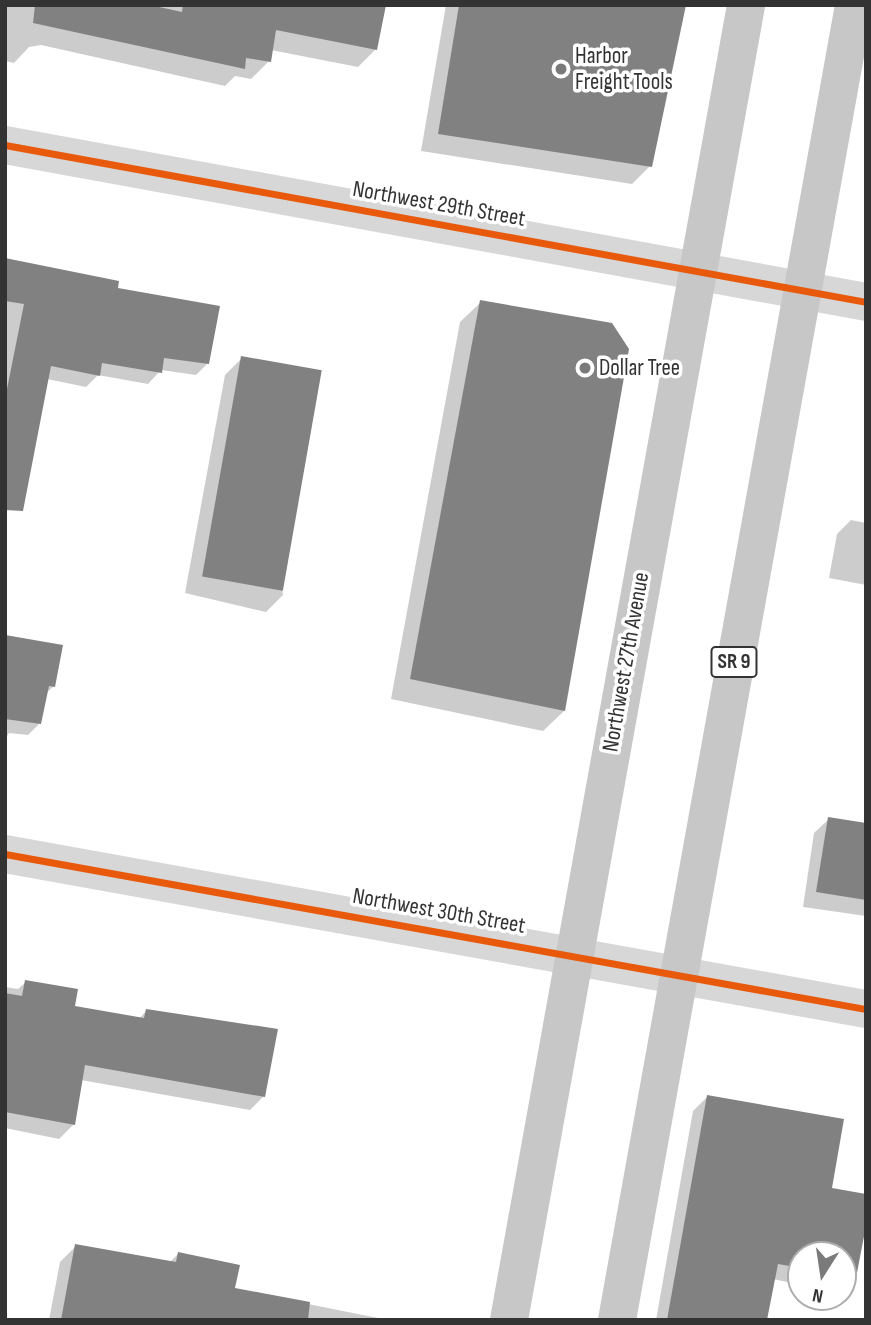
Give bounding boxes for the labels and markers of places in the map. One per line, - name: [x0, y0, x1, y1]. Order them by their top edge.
- place label: Harbor Freight Tools: [575, 42, 673, 96]
- marker: Harbor Freight Tools: [553, 61, 569, 77]
- place label: Dollar Tree: [599, 354, 680, 382]
- marker: Dollar Tree: [577, 360, 593, 376]

